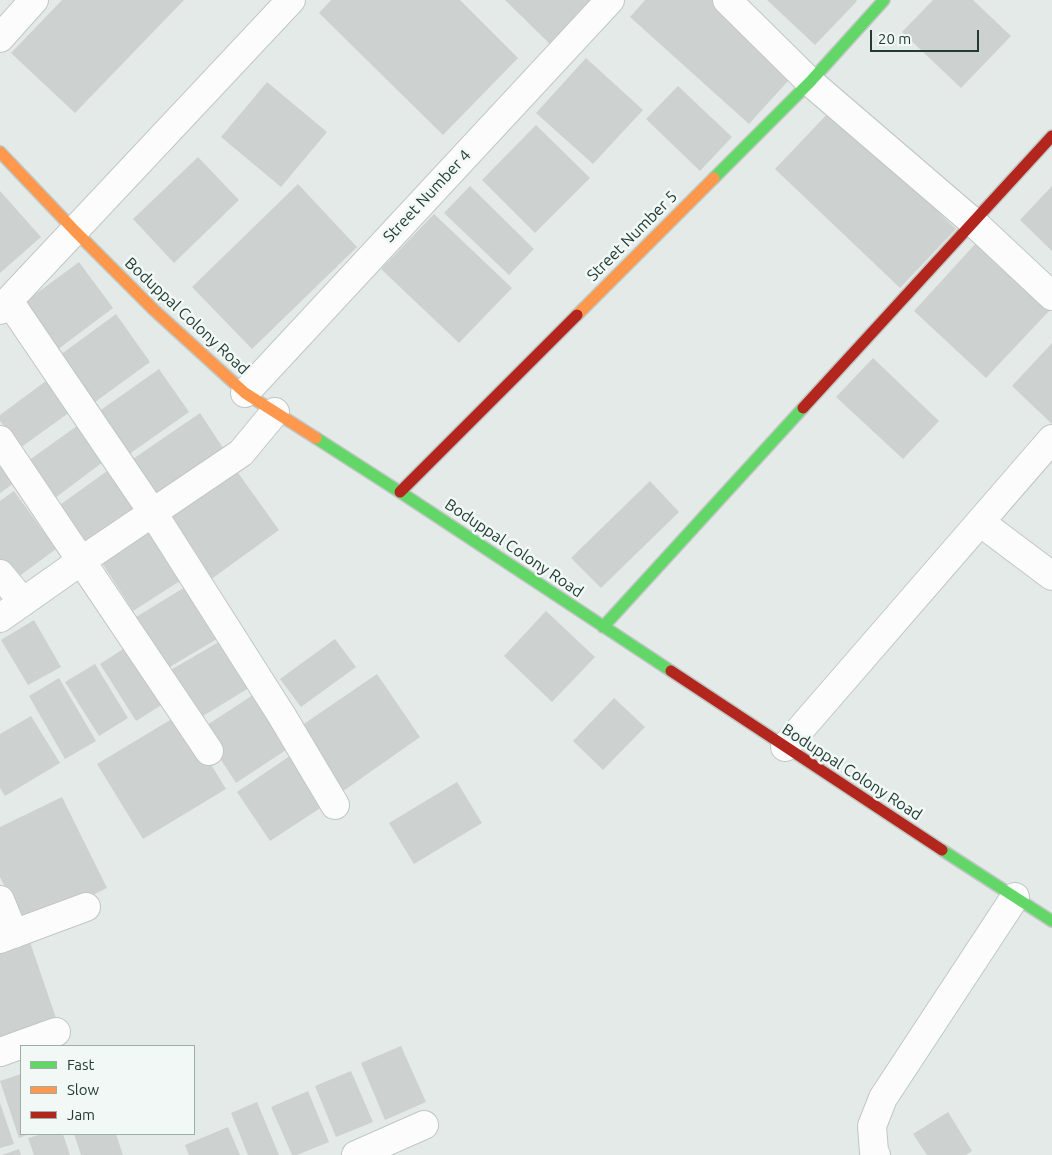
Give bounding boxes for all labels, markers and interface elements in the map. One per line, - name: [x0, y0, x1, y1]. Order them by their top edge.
- scale bar: [872, 20, 981, 52]
- text: 20 m: [878, 30, 911, 47]
- street label: Street Number 4: [379, 146, 475, 246]
- street label: Street Number 5: [583, 187, 681, 285]
- street label: Boduppal Colony Road: [121, 253, 253, 379]
- street label: Boduppal Colony Road: [441, 495, 587, 601]
- street label: Boduppal Colony Road: [779, 720, 925, 824]
- legend: [20, 1045, 195, 1135]
- text: Fast: [67, 1056, 94, 1073]
- text: Slow: [67, 1081, 99, 1098]
- text: Jam: [67, 1106, 95, 1123]

